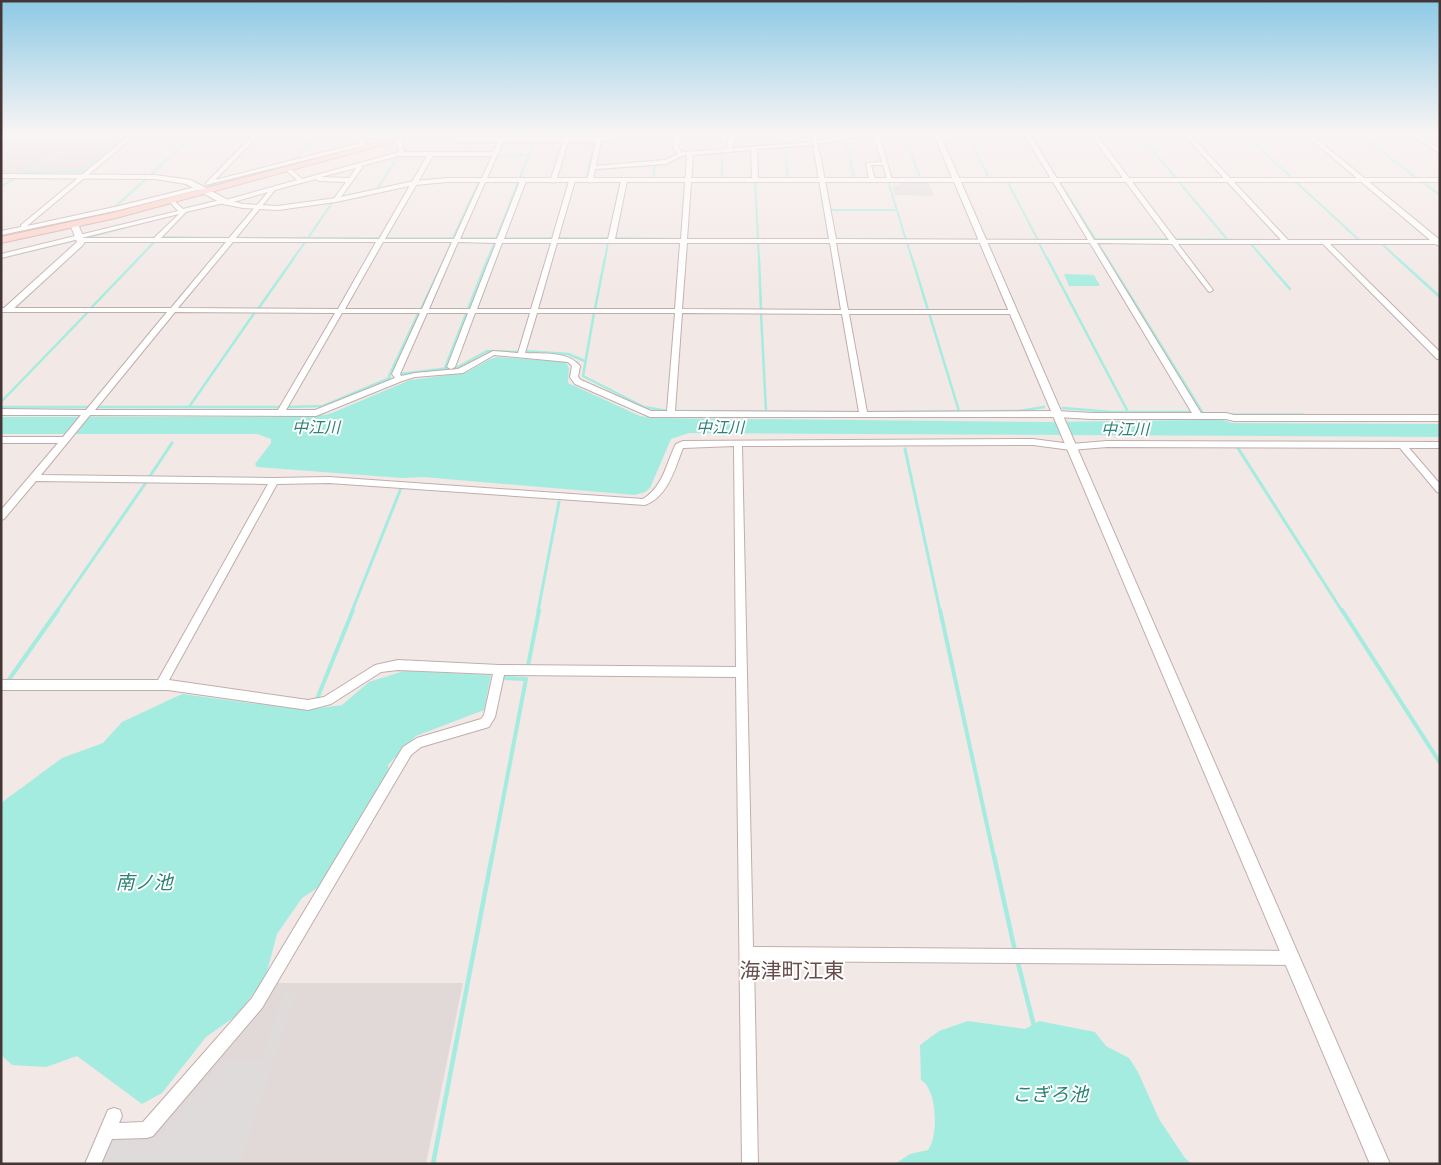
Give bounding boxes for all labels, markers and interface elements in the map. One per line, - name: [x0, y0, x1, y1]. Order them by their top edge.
- water label: 中江川: [292, 417, 342, 438]
- water label: 中江川: [696, 417, 746, 438]
- water label: 中江川: [1101, 419, 1151, 440]
- water label: 南ノ池: [115, 870, 174, 895]
- district label: 海津町江東: [740, 957, 845, 984]
- water label: こぎろ池: [1012, 1082, 1090, 1107]

